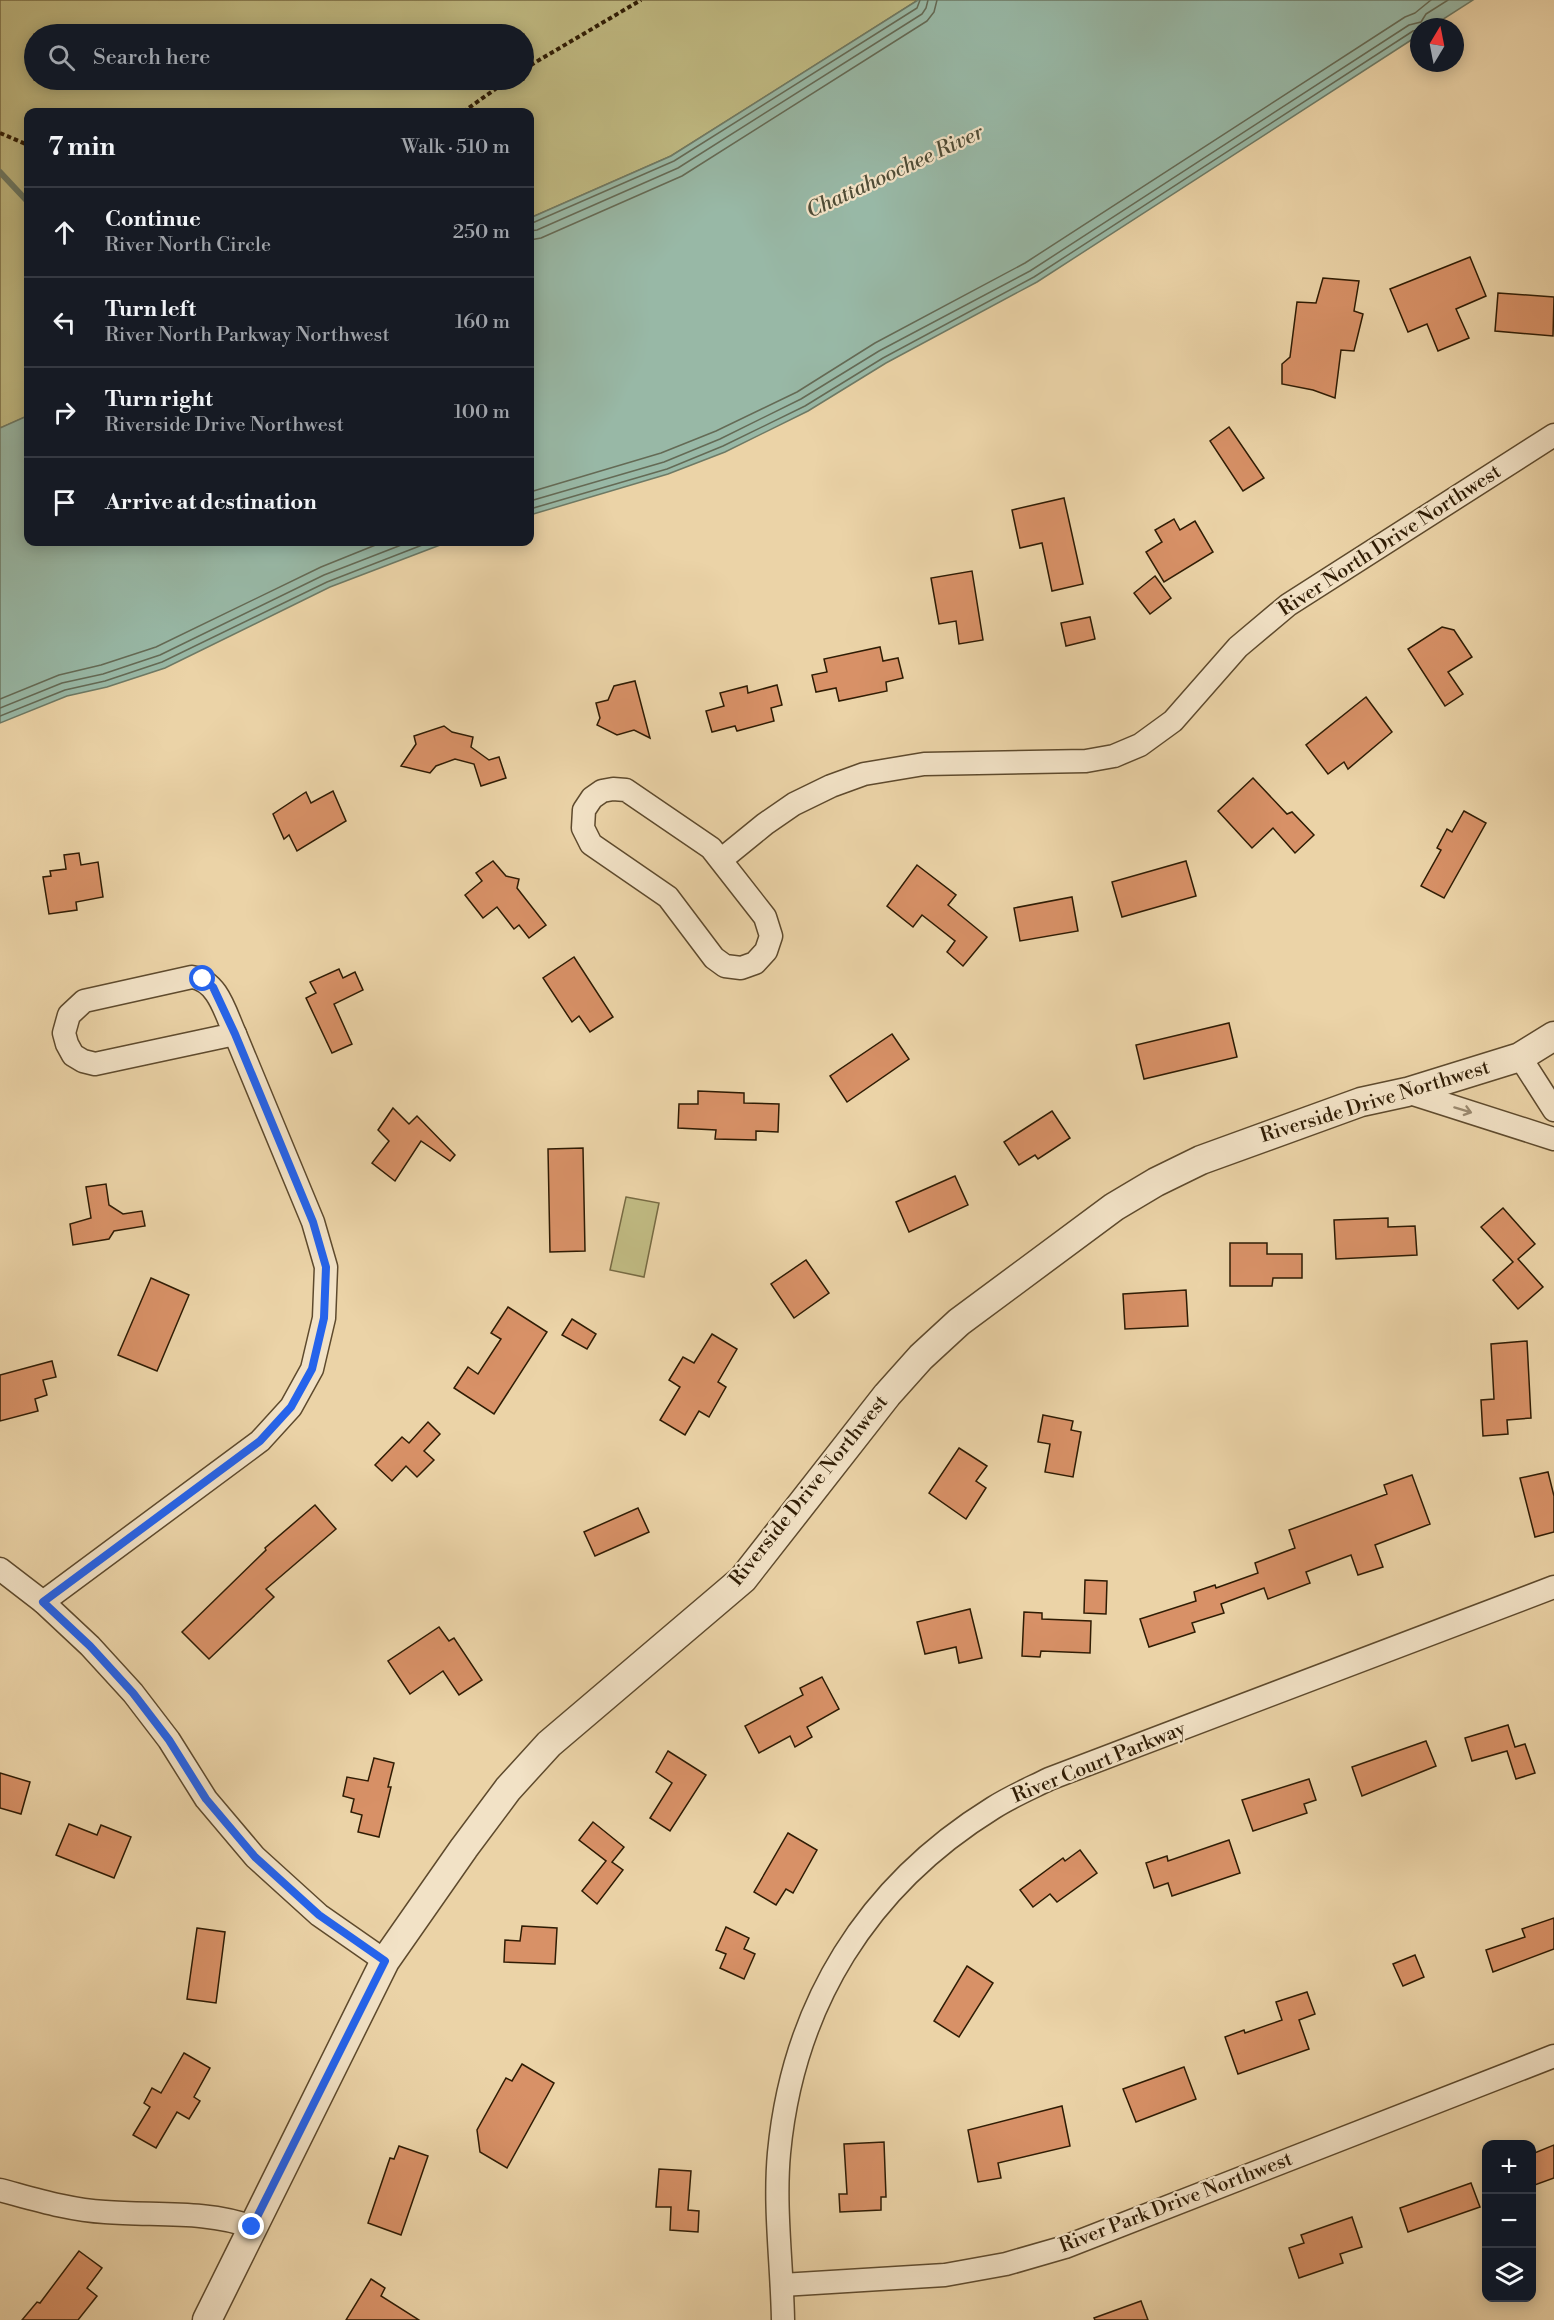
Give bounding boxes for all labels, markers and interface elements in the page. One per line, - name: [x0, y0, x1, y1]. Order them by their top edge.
- north arrow: [1410, 18, 1464, 72]
- search box: [24, 24, 534, 90]
- icon: search: [45, 41, 78, 74]
- text: Search here: [93, 44, 210, 71]
- water label: Chattahoochee River: [802, 119, 989, 224]
- text: 7 min: [48, 131, 115, 163]
- text: Walk · 510 m: [401, 135, 510, 160]
- text: Continue: [105, 206, 201, 233]
- icon: ahead: [48, 216, 81, 249]
- text: 250 m: [453, 220, 510, 245]
- text: River North Circle: [105, 233, 271, 258]
- text: Turn left: [105, 296, 196, 323]
- icon: left: [48, 306, 81, 339]
- text: 160 m: [455, 310, 510, 335]
- text: River North Parkway Northwest: [105, 323, 390, 348]
- text: Turn right: [105, 386, 213, 413]
- icon: right: [48, 396, 81, 429]
- text: 100 m: [454, 400, 510, 425]
- text: Riverside Drive Northwest: [105, 413, 344, 438]
- street label: River North Drive Northwest: [1274, 460, 1506, 622]
- icon: arrive: [48, 486, 81, 519]
- text: Arrive at destination: [105, 489, 317, 516]
- route start: [189, 965, 215, 991]
- street label: Riverside Drive Northwest: [1257, 1055, 1493, 1149]
- one-way arrow: [1453, 1105, 1472, 1116]
- street label: Riverside Drive Northwest: [724, 1390, 894, 1592]
- street label: River Court Parkway: [1009, 1717, 1190, 1809]
- map controls: [1482, 2140, 1536, 2302]
- button: +: [1482, 2140, 1536, 2194]
- street label: River Park Drive Northwest: [1056, 2147, 1296, 2259]
- button: −: [1482, 2194, 1536, 2248]
- route end: [238, 2213, 264, 2239]
- button: layers: [1482, 2248, 1536, 2302]

